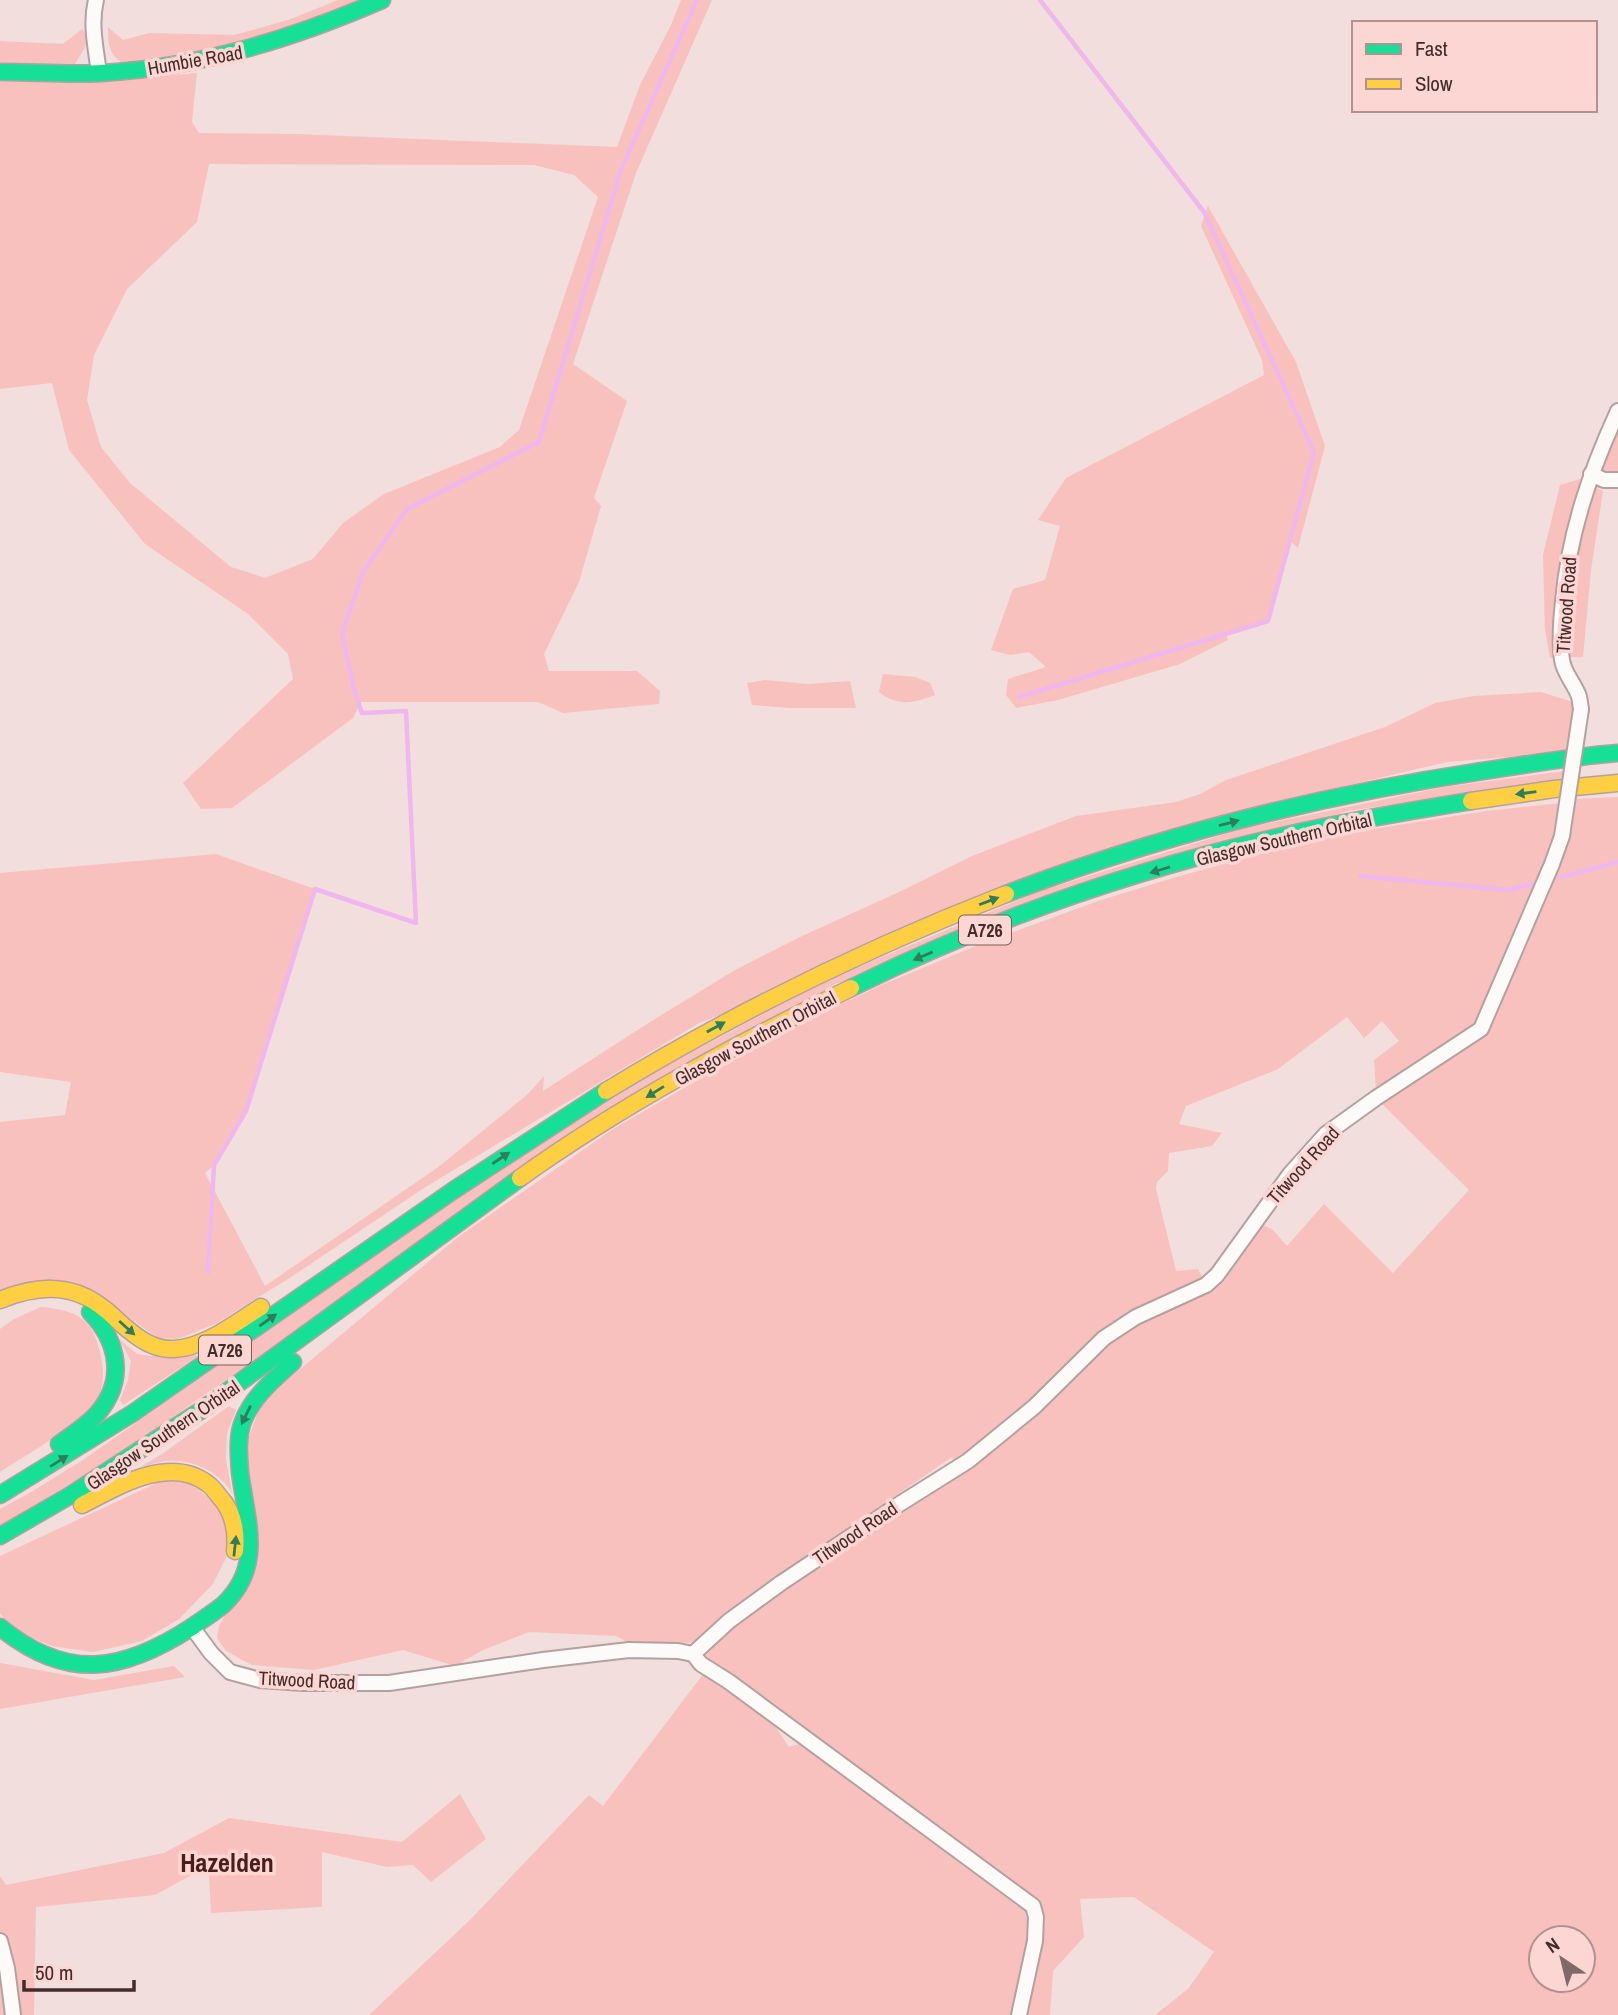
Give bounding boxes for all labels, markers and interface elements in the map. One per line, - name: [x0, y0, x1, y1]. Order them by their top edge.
- legend: [1352, 21, 1597, 112]
- text: Fast: [1415, 34, 1448, 63]
- street label: Humbie Road: [145, 39, 245, 81]
- text: Slow: [1415, 69, 1453, 98]
- street label: Titwood Road: [1550, 556, 1582, 654]
- one-way arrow: [1515, 788, 1537, 799]
- street label: Glasgow Southern Orbital: [1194, 806, 1374, 872]
- one-way arrow: [1219, 818, 1240, 828]
- one-way arrow: [1149, 865, 1170, 875]
- one-way arrow: [979, 895, 1000, 906]
- road number: A726: [959, 916, 1011, 945]
- one-way arrow: [912, 950, 933, 961]
- street label: Glasgow Southern Orbital: [670, 984, 840, 1092]
- one-way arrow: [706, 1021, 726, 1033]
- one-way arrow: [646, 1086, 665, 1099]
- street label: Titwood Road: [1261, 1120, 1345, 1210]
- one-way arrow: [491, 1151, 511, 1164]
- one-way arrow: [259, 1313, 277, 1327]
- one-way arrow: [118, 1320, 136, 1336]
- road number: A726: [199, 1336, 251, 1364]
- street label: Glasgow Southern Orbital: [81, 1374, 245, 1496]
- one-way arrow: [241, 1405, 252, 1425]
- one-way arrow: [49, 1455, 69, 1468]
- street label: Titwood Road: [808, 1495, 902, 1571]
- one-way arrow: [230, 1535, 241, 1557]
- street label: Titwood Road: [258, 1664, 356, 1696]
- district label: Hazelden: [180, 1845, 274, 1880]
- north arrow: [1527, 1924, 1597, 1994]
- text: N: [1540, 1931, 1564, 1959]
- scale bar: [24, 1948, 135, 1992]
- text: 50 m: [35, 1958, 73, 1987]

